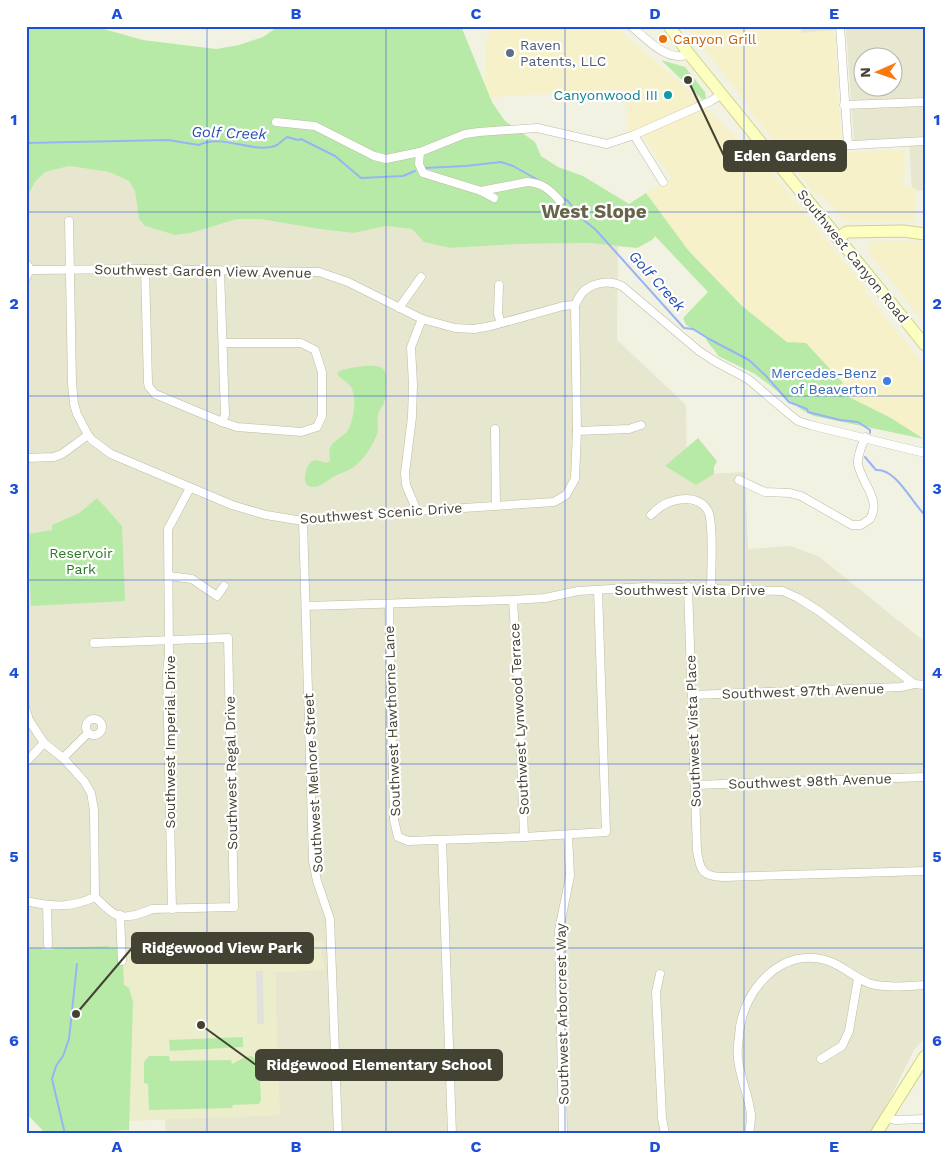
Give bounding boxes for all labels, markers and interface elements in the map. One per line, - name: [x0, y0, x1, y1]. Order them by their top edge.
- text: A: [112, 4, 123, 23]
- text: B: [291, 4, 302, 23]
- text: C: [471, 4, 482, 23]
- text: D: [649, 4, 661, 23]
- text: E: [829, 4, 839, 23]
- place label: Canyon Grill: [673, 31, 757, 47]
- marker: Canyon Grill: [657, 33, 669, 45]
- place label: Raven Patents, LLC: [520, 37, 606, 69]
- marker: Raven Patents, LLC: [504, 47, 516, 59]
- north arrow: [854, 48, 904, 98]
- text: N: [857, 67, 873, 78]
- place label: Canyonwood III: [554, 87, 658, 103]
- marker: Canyonwood III: [662, 89, 674, 101]
- text: 1: [11, 110, 17, 129]
- text: 1: [934, 110, 940, 129]
- water label: Golf Creek: [191, 123, 268, 143]
- callout: Eden Gardens: [724, 141, 846, 171]
- text: Eden Gardens: [734, 147, 836, 165]
- street label: Southwest Canyon Road: [794, 186, 912, 326]
- district label: West Slope: [541, 200, 647, 223]
- water label: Golf Creek: [625, 247, 689, 316]
- street label: Southwest Garden View Avenue: [94, 261, 312, 281]
- text: 2: [9, 294, 19, 313]
- text: 2: [932, 294, 942, 313]
- place label: Mercedes-Benz of Beaverton: [771, 365, 877, 397]
- marker: Mercedes-Benz of Beaverton: [881, 375, 893, 387]
- text: 3: [9, 479, 19, 498]
- text: 3: [932, 479, 942, 498]
- street label: Southwest Scenic Drive: [299, 499, 463, 527]
- park label: Reservoir Park: [49, 545, 113, 577]
- street label: Southwest Vista Drive: [615, 582, 765, 598]
- street label: Southwest Lynwood Terrace: [506, 623, 532, 815]
- street label: Southwest Hawthorne Lane: [381, 625, 403, 817]
- street label: Southwest Vista Place: [682, 654, 704, 808]
- street label: Southwest Imperial Drive: [162, 655, 178, 829]
- text: 4: [9, 663, 19, 682]
- text: 4: [932, 663, 942, 682]
- street label: Southwest 97th Avenue: [722, 680, 884, 702]
- street label: Southwest Melnore Street: [300, 693, 326, 873]
- street label: Southwest Regal Drive: [222, 696, 240, 850]
- street label: Southwest 98th Avenue: [728, 770, 892, 792]
- text: 5: [9, 847, 19, 866]
- text: 5: [932, 847, 942, 866]
- street label: Southwest Arborcrest Way: [552, 922, 572, 1105]
- callout: Ridgewood View Park: [132, 933, 313, 963]
- text: Ridgewood View Park: [142, 939, 303, 957]
- text: 6: [9, 1031, 19, 1050]
- text: 6: [932, 1031, 942, 1050]
- callout: Ridgewood Elementary School: [256, 1050, 502, 1080]
- text: Ridgewood Elementary School: [266, 1056, 492, 1074]
- text: A: [112, 1137, 123, 1156]
- text: B: [291, 1137, 302, 1156]
- text: C: [471, 1137, 482, 1156]
- text: D: [649, 1137, 661, 1156]
- text: E: [829, 1137, 839, 1156]

